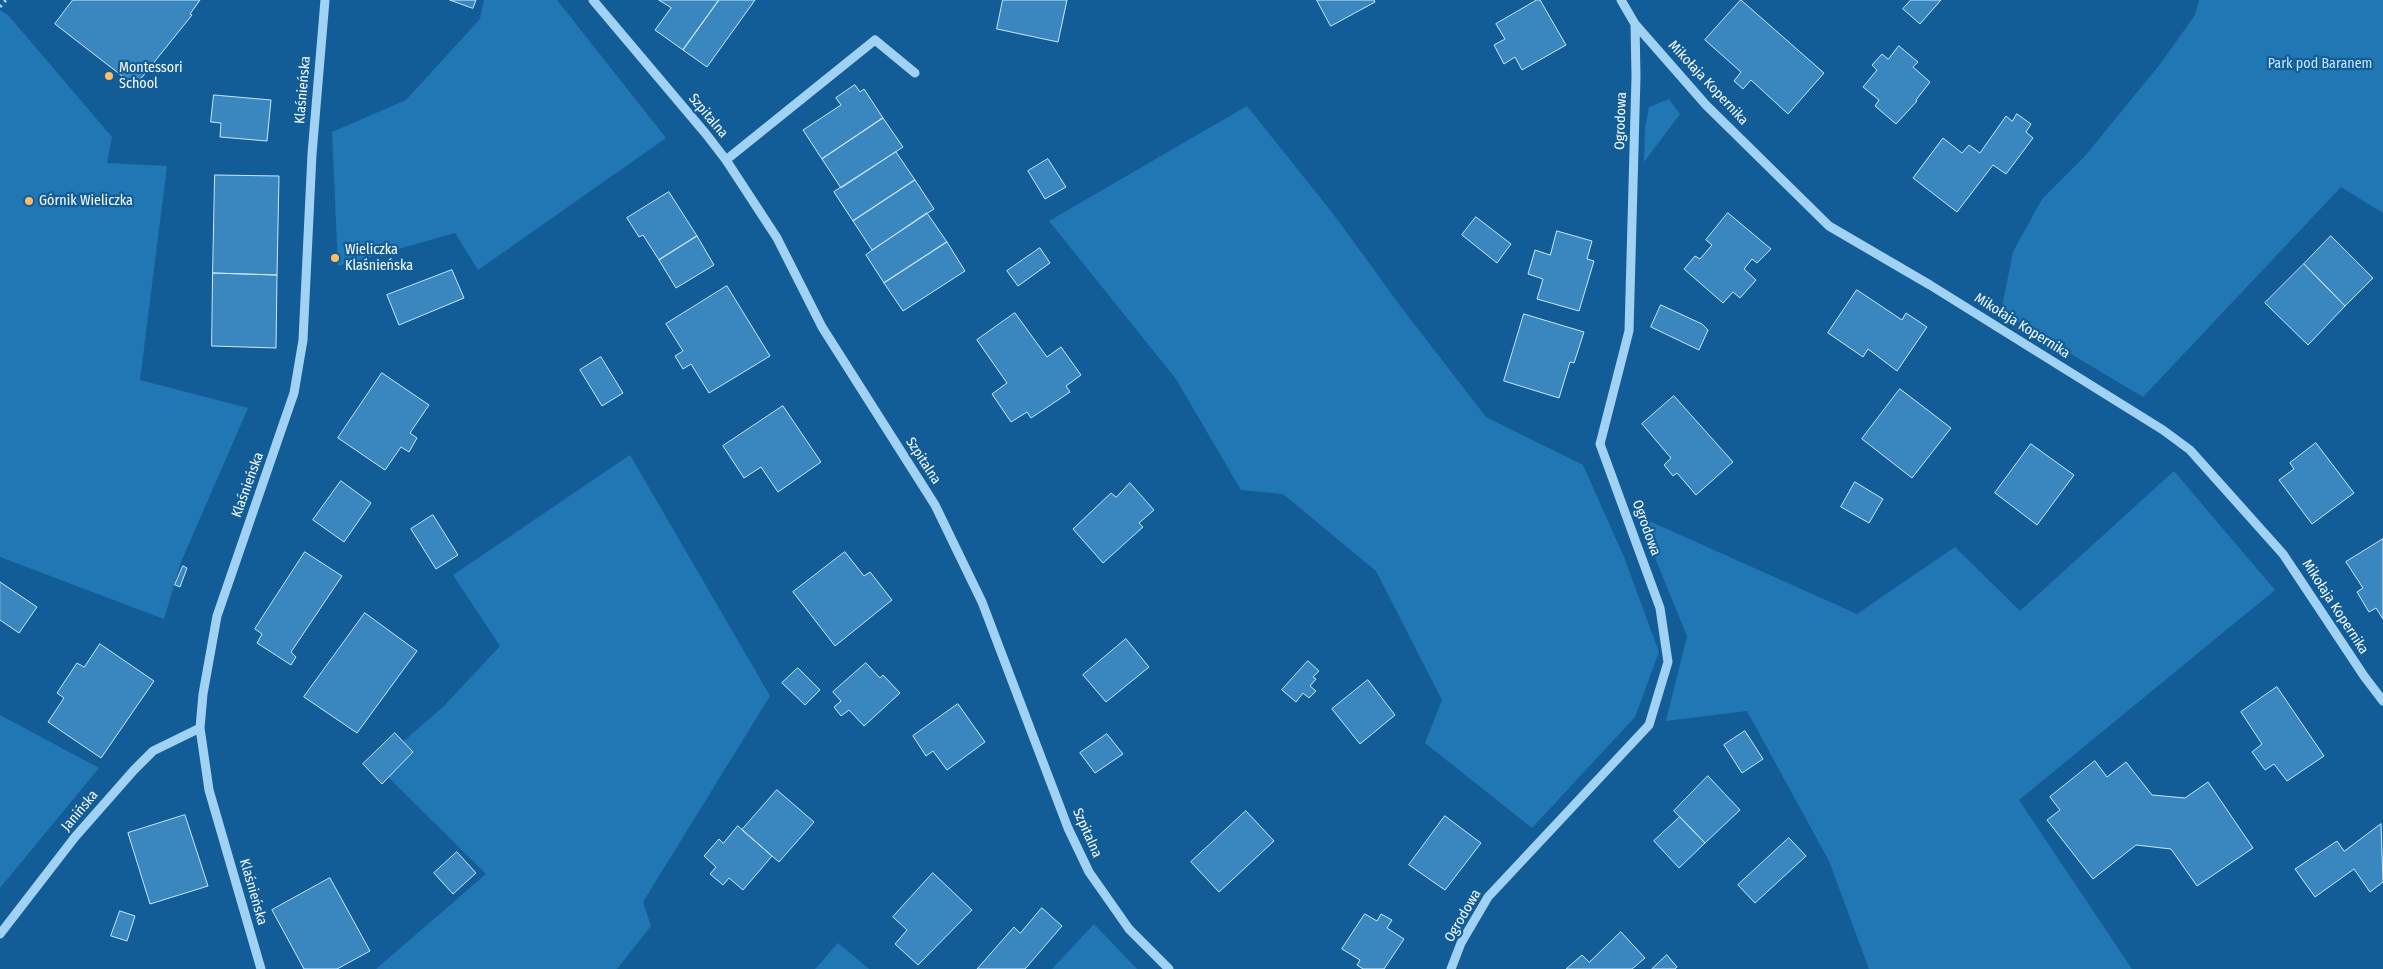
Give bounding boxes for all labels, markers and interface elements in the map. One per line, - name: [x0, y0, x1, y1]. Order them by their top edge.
- street label: Mikołaja Kopernika: [1665, 37, 1751, 129]
- street label: Klaśnieńska: [292, 55, 314, 125]
- park label: Park pod Baranem: [2268, 56, 2372, 72]
- place label: Montessori School: [119, 60, 183, 92]
- marker: Montessori School: [103, 70, 115, 82]
- street label: Szpitalna: [685, 91, 731, 141]
- street label: Ogrodowa: [1612, 92, 1630, 150]
- place label: Górnik Wieliczka: [39, 193, 133, 209]
- marker: Górnik Wieliczka: [23, 195, 35, 207]
- place label: Wieliczka Klaśnieńska: [345, 242, 413, 274]
- marker: Wieliczka Klaśnieńska: [329, 252, 341, 264]
- street label: Mikołaja Kopernika: [1971, 290, 2073, 362]
- street label: Szpitalna: [902, 434, 944, 488]
- street label: Klaśnieńska: [228, 450, 268, 520]
- street label: Ogrodowa: [1628, 498, 1664, 558]
- street label: Mikołaja Kopernika: [2298, 557, 2372, 657]
- street label: Janińska: [58, 787, 102, 835]
- street label: Szpitalna: [1069, 806, 1105, 860]
- street label: Klaśnieńska: [236, 857, 270, 927]
- street label: Ogrodowa: [1441, 887, 1485, 945]

